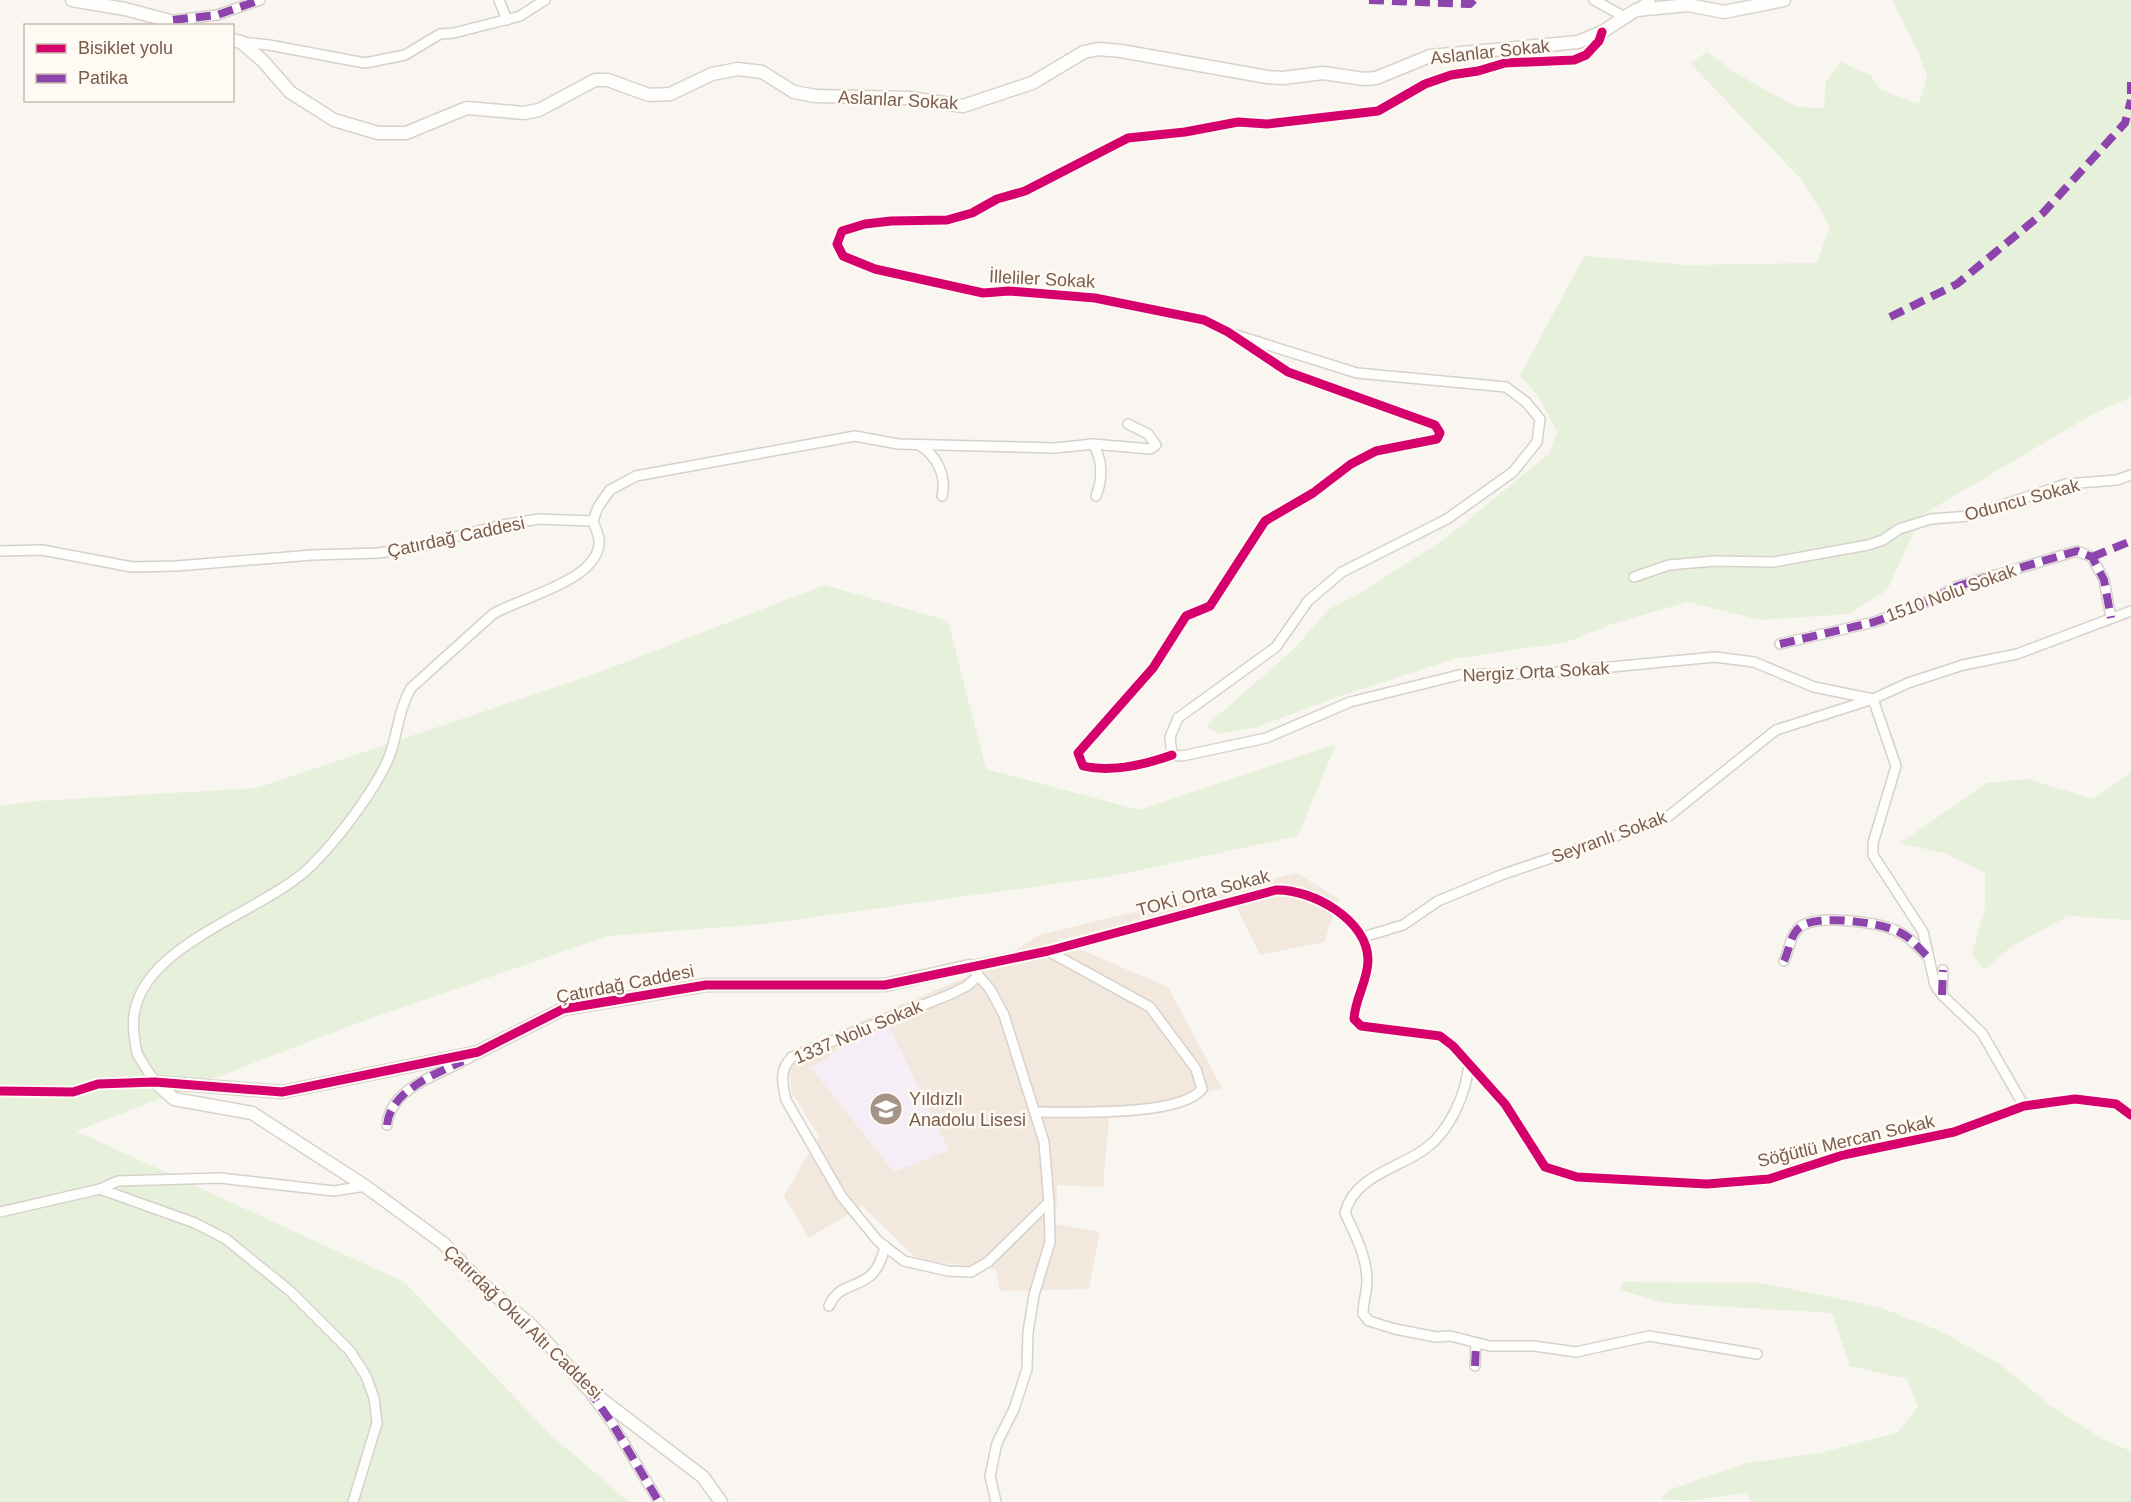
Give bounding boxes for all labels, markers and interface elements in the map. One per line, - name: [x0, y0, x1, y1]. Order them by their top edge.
- legend: [24, 24, 234, 102]
- street label: Aslanlar Sokak: [1429, 36, 1552, 68]
- text: Bisiklet yolu: [78, 38, 173, 58]
- text: Patika: [78, 68, 129, 88]
- street label: Aslanlar Sokak: [838, 87, 959, 113]
- street label: İlleliler Sokak: [989, 266, 1096, 292]
- street label: Oduncu Sokak: [1962, 475, 2083, 525]
- street label: Çatırdağ Caddesi: [385, 513, 527, 561]
- street label: 1510 Nolu Sokak: [1883, 560, 2020, 626]
- street label: Nergiz Orta Sokak: [1462, 658, 1611, 686]
- street label: Seyranlı Sokak: [1549, 807, 1670, 867]
- street label: TOKİ Orta Sokak: [1134, 865, 1273, 920]
- street label: Çatırdağ Caddesi: [554, 961, 696, 1007]
- street label: 1337 Nolu Sokak: [791, 996, 926, 1068]
- place label: Yıldızlı Anadolu Lisesi: [909, 1089, 1026, 1130]
- school or university icon: Yıldızlı Anadolu Lisesi: [868, 1091, 904, 1127]
- street label: Söğütlü Mercan Sokak: [1756, 1111, 1937, 1171]
- street label: Çatırdağ Okul Altı Caddesi: [440, 1241, 606, 1403]

